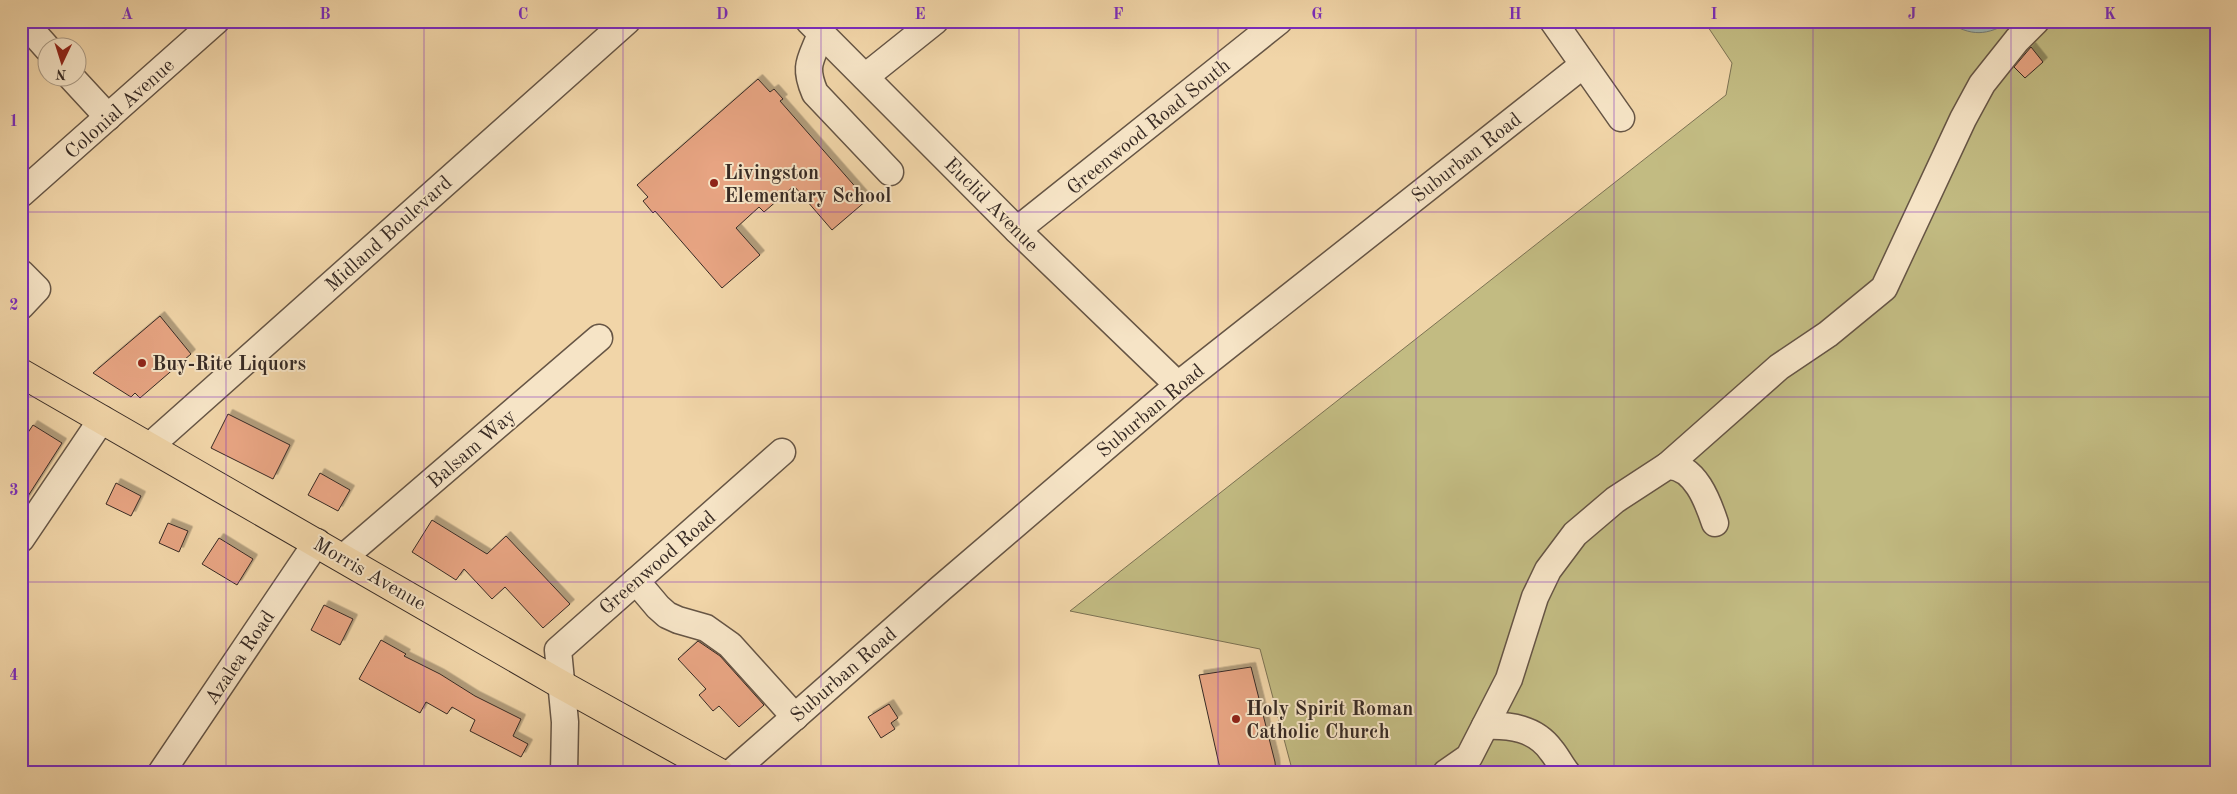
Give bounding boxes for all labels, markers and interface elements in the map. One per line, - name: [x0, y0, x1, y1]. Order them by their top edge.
- text: A: [121, 7, 133, 23]
- text: B: [319, 7, 331, 23]
- text: C: [518, 7, 528, 23]
- text: D: [716, 7, 728, 23]
- text: E: [914, 7, 926, 23]
- text: F: [1113, 7, 1124, 23]
- text: G: [1311, 7, 1323, 23]
- text: H: [1508, 7, 1522, 23]
- text: I: [1710, 7, 1718, 23]
- text: J: [1908, 7, 1917, 23]
- text: K: [2104, 7, 2116, 23]
- north arrow: [38, 38, 88, 88]
- street label: Colonial Avenue: [62, 55, 179, 164]
- street label: Greenwood Road South: [1064, 56, 1235, 199]
- text: N: [55, 67, 67, 81]
- street label: Suburban Road: [1409, 110, 1526, 207]
- text: 1: [9, 114, 19, 130]
- street label: Euclid Avenue: [940, 155, 1041, 256]
- place label: Livingston Elementary School: [724, 164, 891, 207]
- street label: Midland Boulevard: [322, 173, 456, 296]
- marker: Livingston Elementary School: [708, 177, 720, 189]
- text: 2: [9, 298, 19, 314]
- place label: Buy-Rite Liquors: [152, 355, 306, 375]
- marker: Buy-Rite Liquors: [136, 357, 148, 369]
- street label: Suburban Road: [1094, 361, 1209, 462]
- street label: Balsam Way: [425, 406, 520, 493]
- text: 3: [9, 483, 19, 499]
- street label: Greenwood Road: [596, 508, 720, 619]
- street label: Morris Avenue: [309, 535, 429, 615]
- street label: Azalea Road: [202, 608, 279, 709]
- street label: Suburban Road: [787, 624, 901, 727]
- text: 4: [9, 668, 19, 684]
- place label: Holy Spirit Roman Catholic Church: [1246, 700, 1413, 743]
- marker: Holy Spirit Roman Catholic Church: [1230, 713, 1242, 725]

